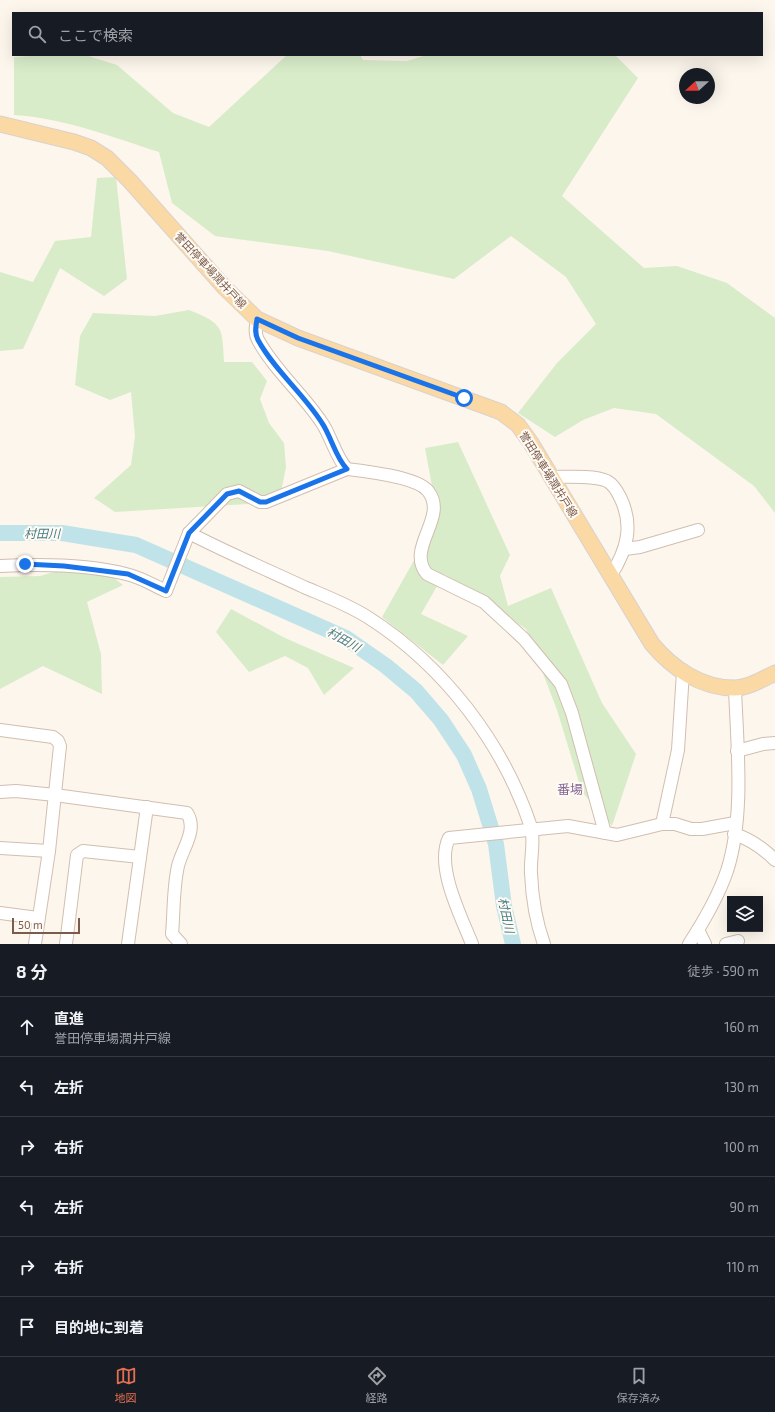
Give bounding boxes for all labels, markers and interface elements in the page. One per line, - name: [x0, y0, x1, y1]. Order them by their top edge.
- search box: [12, 12, 763, 56]
- icon: search: [26, 23, 48, 45]
- text: ここで検索: [58, 26, 133, 44]
- north arrow: [679, 68, 715, 104]
- street label: 誉田停車場潤井戸線: [172, 229, 250, 311]
- route start: [455, 389, 473, 407]
- street label: 誉田停車場潤井戸線: [517, 429, 581, 519]
- water label: 村田川: [24, 526, 62, 540]
- route end: [16, 555, 34, 573]
- water label: 村田川: [325, 624, 365, 655]
- district label: 番場: [557, 781, 583, 797]
- water label: 村田川: [496, 896, 518, 936]
- map controls: [727, 896, 763, 932]
- button: layers: [727, 896, 763, 932]
- scale bar: [12, 916, 80, 935]
- text: 50 m: [18, 918, 43, 931]
- text: 8 分: [16, 961, 47, 981]
- text: 徒歩 · 590 m: [688, 963, 759, 979]
- text: 直進: [54, 1009, 84, 1027]
- icon: ahead: [16, 1016, 38, 1038]
- text: 160 m: [724, 1019, 759, 1035]
- text: 誉田停車場潤井戸線: [54, 1030, 171, 1046]
- icon: left: [16, 1076, 38, 1098]
- text: 左折: [54, 1078, 84, 1096]
- text: 130 m: [724, 1079, 759, 1095]
- icon: right: [16, 1136, 38, 1158]
- text: 右折: [54, 1138, 84, 1156]
- text: 100 m: [724, 1139, 759, 1155]
- icon: left: [16, 1196, 38, 1218]
- text: 左折: [54, 1198, 84, 1216]
- text: 90 m: [729, 1199, 759, 1215]
- icon: right: [16, 1256, 38, 1278]
- text: 右折: [54, 1258, 84, 1276]
- text: 110 m: [727, 1259, 759, 1275]
- icon: arrive: [16, 1316, 38, 1338]
- text: 目的地に到着: [54, 1318, 144, 1336]
- tab: 地図: [115, 1365, 137, 1405]
- tab: 経路: [366, 1365, 388, 1405]
- tab: 保存済み: [617, 1365, 661, 1405]

